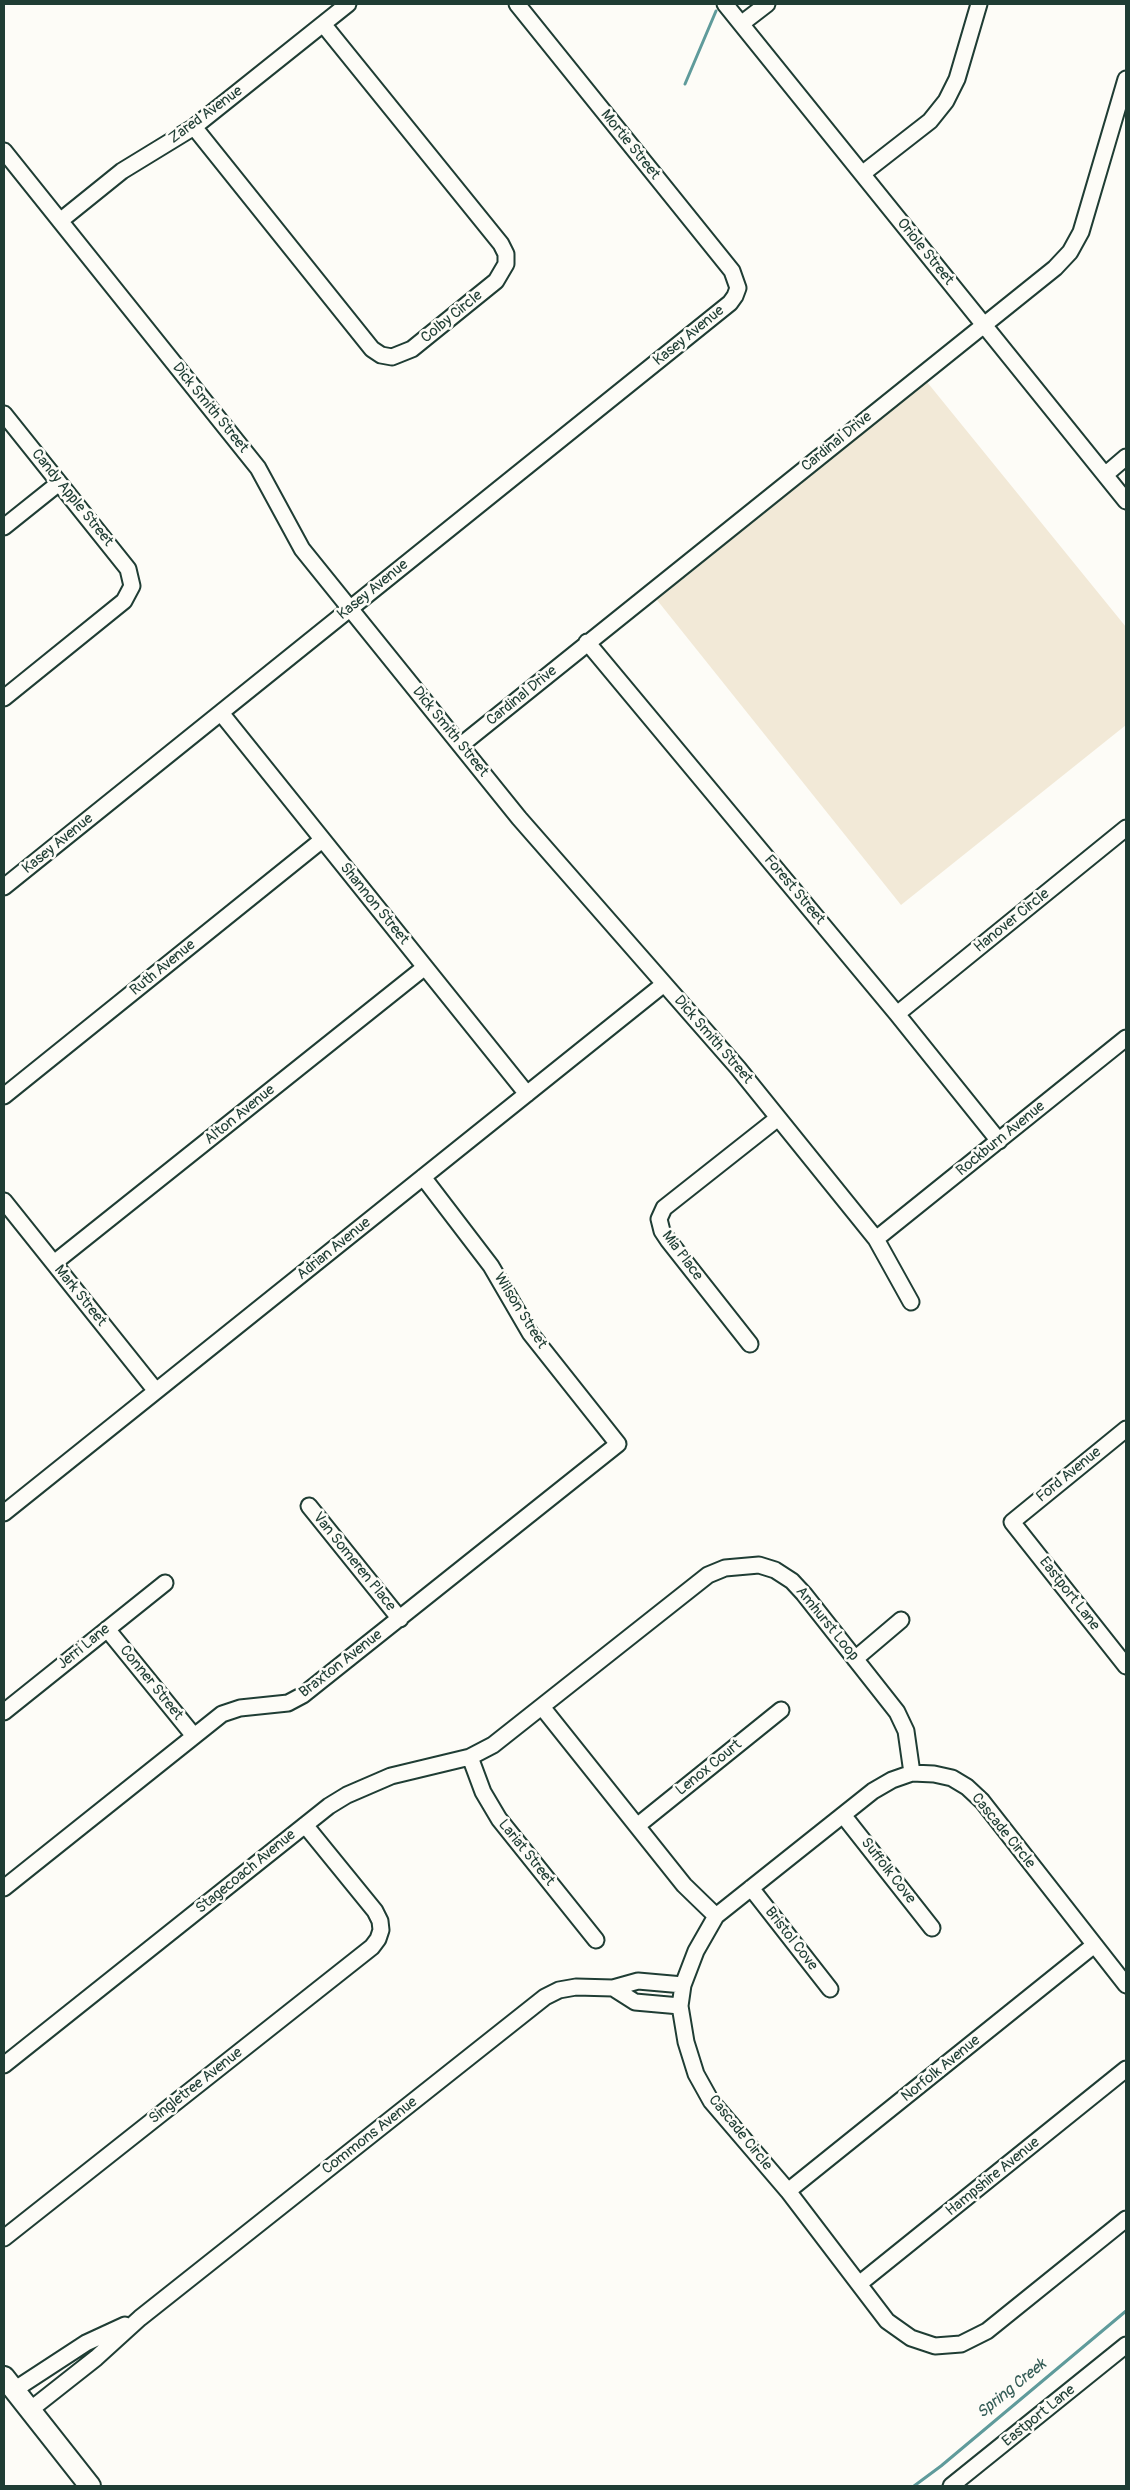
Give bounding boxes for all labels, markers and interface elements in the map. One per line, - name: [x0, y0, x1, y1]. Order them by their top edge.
- street label: Zared Avenue: [166, 82, 246, 148]
- street label: Mortie Street: [596, 107, 664, 183]
- street label: Oriole Street: [893, 215, 957, 289]
- street label: Colby Circle: [418, 287, 486, 347]
- street label: Kasey Avenue: [650, 302, 728, 370]
- street label: Dick Smith Street: [168, 359, 252, 457]
- street label: Cardinal Drive: [798, 408, 876, 476]
- street label: Candy Apple Street: [27, 446, 117, 550]
- street label: Kasey Avenue: [334, 556, 412, 624]
- street label: Cardinal Drive: [483, 662, 561, 730]
- street label: Dick Smith Street: [408, 683, 492, 781]
- street label: Kasey Avenue: [19, 810, 97, 878]
- street label: Forest Street: [760, 851, 828, 929]
- street label: Shannon Street: [336, 860, 412, 948]
- street label: Hanover Circle: [971, 885, 1053, 957]
- street label: Ruth Avenue: [127, 936, 199, 1000]
- street label: Dick Smith Street: [670, 992, 756, 1088]
- street label: Alton Avenue: [201, 1081, 279, 1149]
- street label: Rockburn Avenue: [953, 1098, 1049, 1180]
- street label: Adrian Avenue: [294, 1214, 374, 1284]
- street label: Mia Place: [657, 1228, 707, 1284]
- street label: Mark Street: [50, 1262, 110, 1330]
- street label: Wilson Street: [490, 1270, 550, 1352]
- street label: Ford Avenue: [1033, 1443, 1105, 1507]
- street label: Van Someren Place: [309, 1509, 399, 1615]
- street label: Eastport Lane: [1035, 1554, 1103, 1634]
- street label: Amhurst Loop: [792, 1583, 862, 1665]
- street label: Jerri Lane: [54, 1620, 114, 1674]
- street label: Braxton Avenue: [296, 1626, 386, 1702]
- street label: Conner Street: [115, 1642, 187, 1724]
- street label: Lenox Court: [673, 1736, 745, 1800]
- street label: Cascade Circle: [967, 1790, 1039, 1872]
- street label: Lariat Street: [494, 1816, 558, 1890]
- street label: Stagecoach Avenue: [192, 1826, 300, 1918]
- street label: Suffolk Cove: [857, 1834, 919, 1908]
- street label: Bristol Cove: [761, 1904, 821, 1974]
- street label: Norfolk Avenue: [898, 2032, 984, 2106]
- street label: Singletree Avenue: [146, 2044, 246, 2128]
- street label: Cascade Circle: [704, 2092, 776, 2174]
- street label: Commons Avenue: [319, 2093, 421, 2179]
- street label: Hampshire Avenue: [943, 2134, 1043, 2220]
- water label: Spring Creek: [973, 2355, 1051, 2423]
- street label: Eastport Lane: [999, 2381, 1079, 2451]

